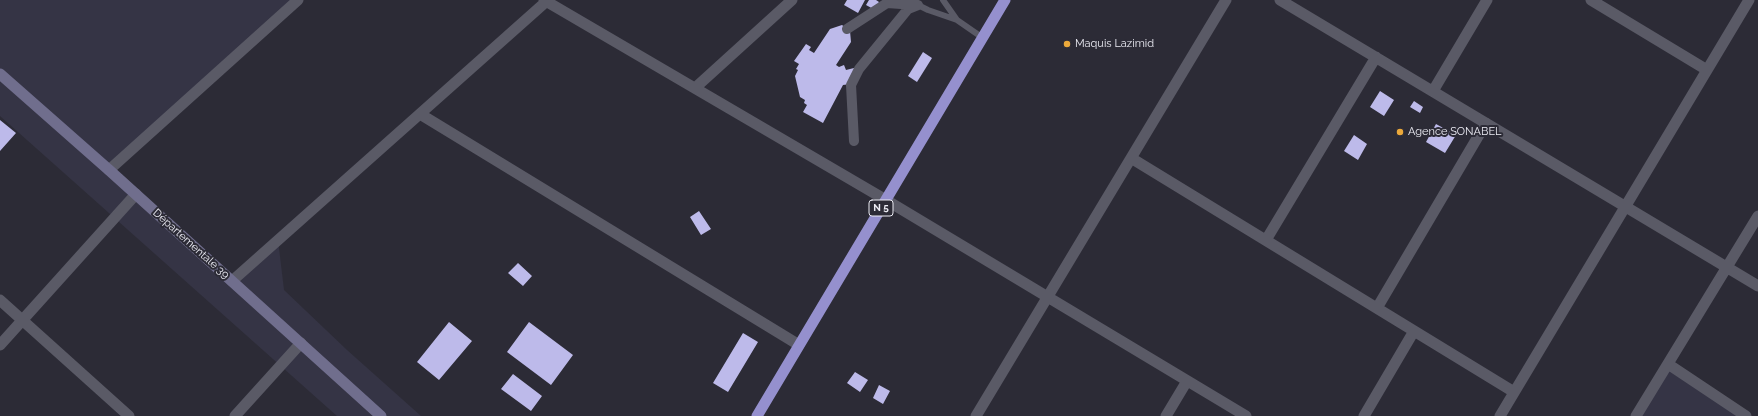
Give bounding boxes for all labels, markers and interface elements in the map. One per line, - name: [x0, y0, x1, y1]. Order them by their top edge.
- place label: Maquis Lazimid: [1075, 37, 1154, 51]
- marker: Maquis Lazimid: [1062, 39, 1072, 49]
- place label: Agence SONABEL: [1408, 125, 1501, 139]
- marker: Agence SONABEL: [1395, 127, 1405, 137]
- road number: N 5: [869, 200, 893, 216]
- street label: Départementale 39: [150, 206, 232, 282]

